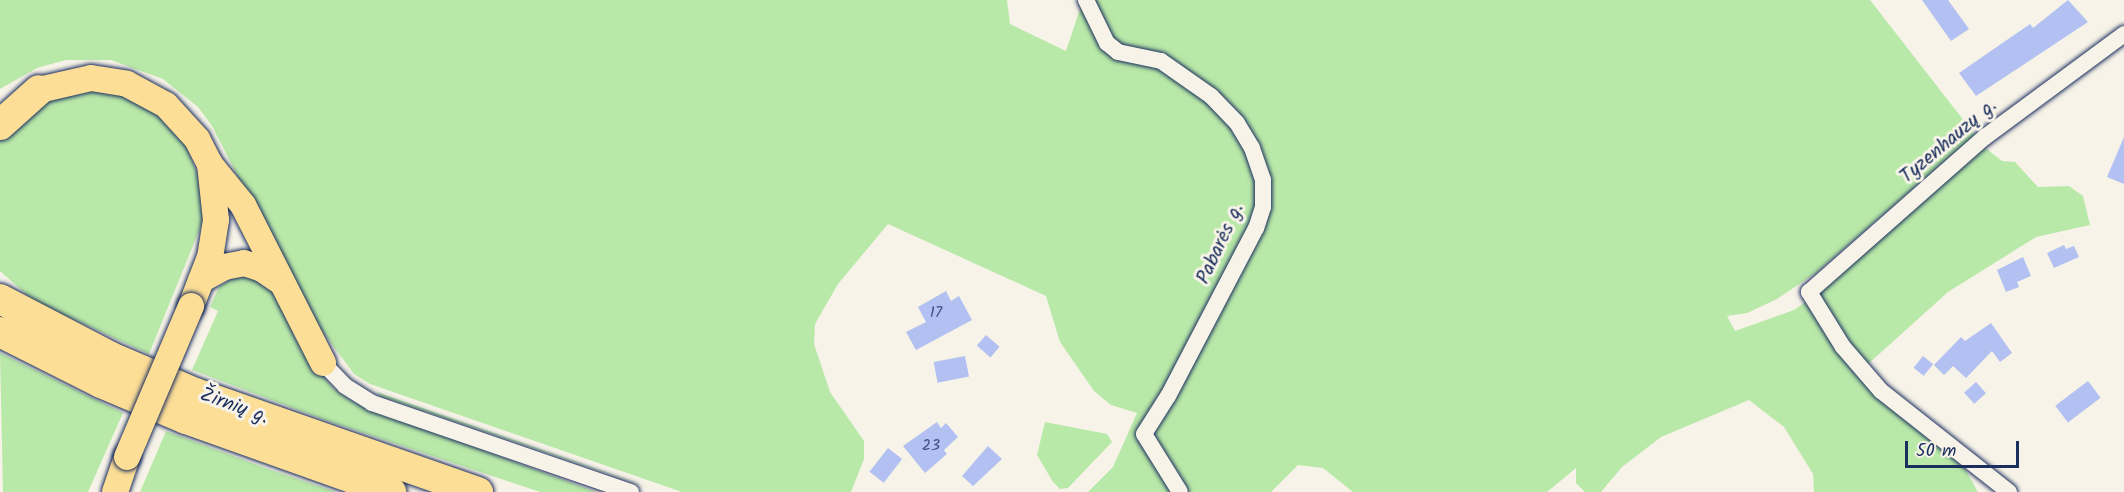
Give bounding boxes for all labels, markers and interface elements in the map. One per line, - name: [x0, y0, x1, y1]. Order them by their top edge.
- street label: Tyzenhauzų g.: [1896, 95, 2002, 189]
- street label: Pabarės g.: [1192, 200, 1250, 288]
- house number: 17: [930, 303, 942, 323]
- street label: Žirnių g.: [197, 384, 271, 430]
- scale bar: [1908, 429, 2022, 467]
- house number: 23: [922, 436, 940, 456]
- text: 50 m: [1916, 437, 1956, 466]

